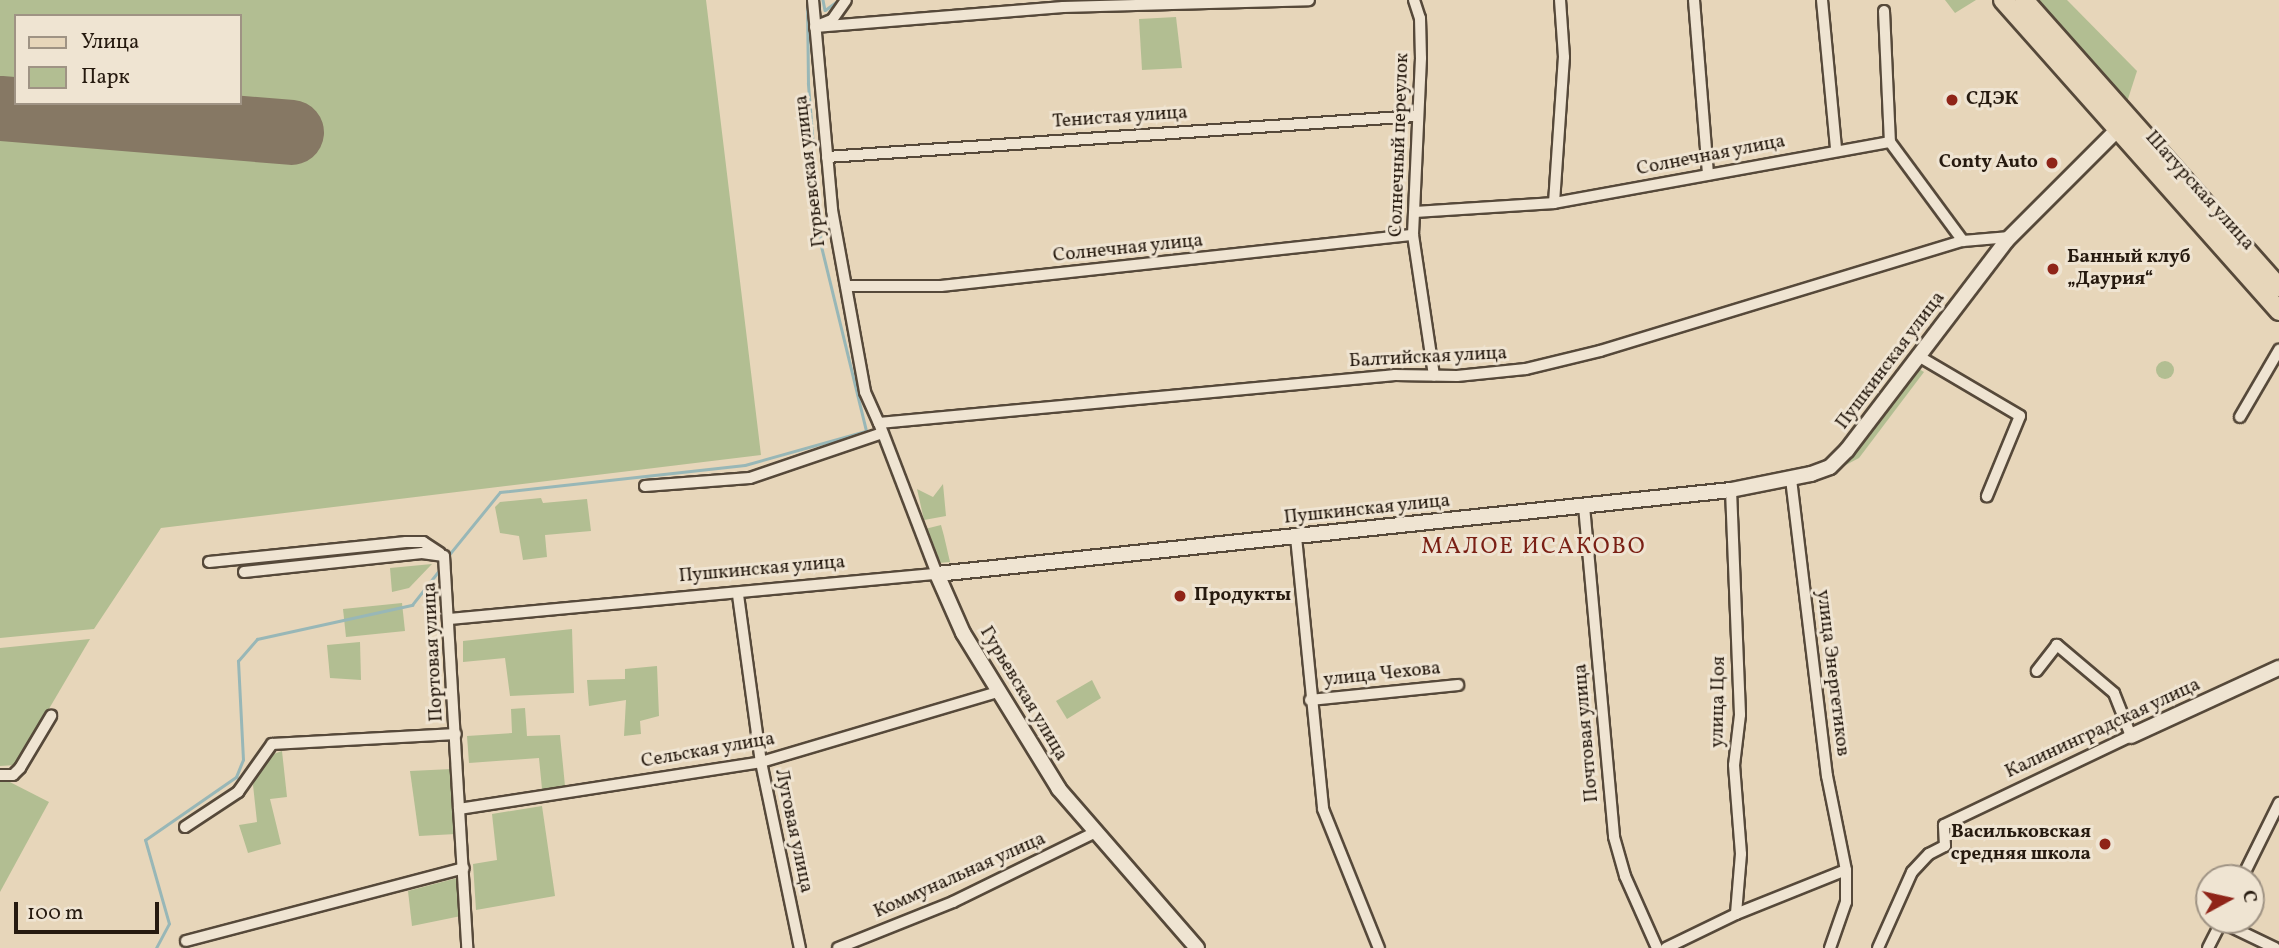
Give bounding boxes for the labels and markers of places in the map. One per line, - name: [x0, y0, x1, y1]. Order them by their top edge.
- place label: СДЭК: [1966, 89, 2018, 111]
- marker: СДЭК: [1944, 92, 1960, 108]
- place label: Conty Auto: [1939, 152, 2038, 174]
- marker: Conty Auto: [2044, 155, 2060, 171]
- place label: Банный клуб „Даурия“: [2067, 247, 2190, 291]
- marker: Банный клуб „Даурия“: [2045, 261, 2061, 277]
- place label: Продукты: [1194, 585, 1291, 607]
- marker: Продукты: [1172, 588, 1188, 604]
- place label: Васильковская средняя школа: [1951, 822, 2091, 866]
- marker: Васильковская средняя школа: [2097, 836, 2113, 852]

